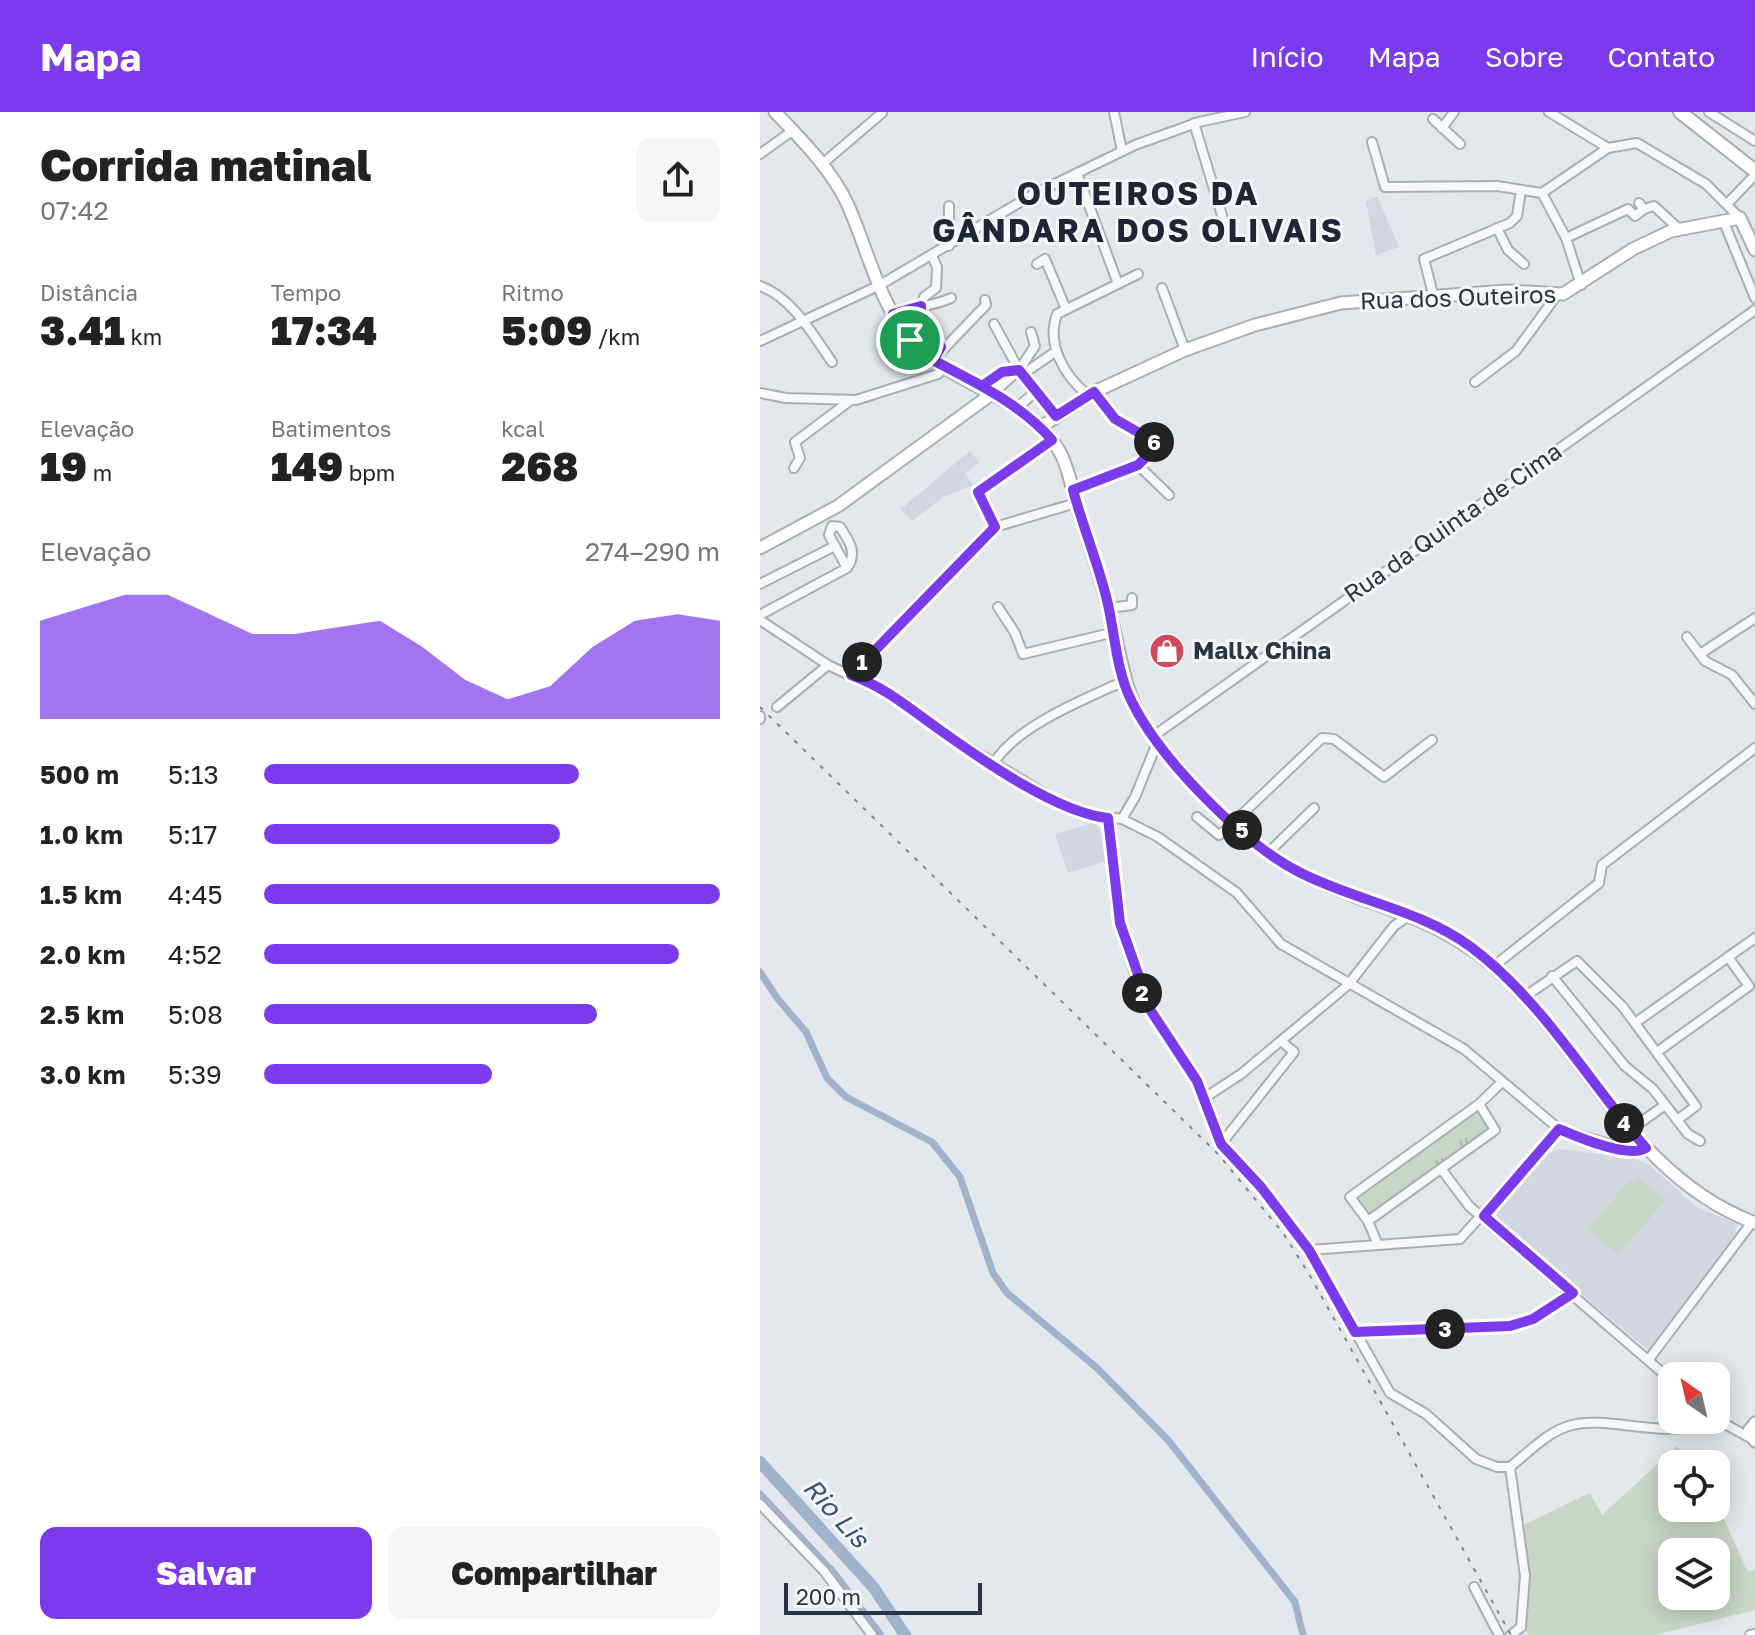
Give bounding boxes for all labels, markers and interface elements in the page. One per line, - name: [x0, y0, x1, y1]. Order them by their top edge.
- text: Mapa: [40, 34, 141, 79]
- text: Início: [1251, 40, 1324, 73]
- text: Mapa: [1368, 40, 1441, 73]
- text: Sobre: [1485, 40, 1563, 73]
- text: Contato: [1607, 40, 1715, 73]
- text: Corrida matinal: [40, 138, 371, 191]
- button: share: [636, 138, 720, 222]
- district label: OUTEIROS DA GÂNDARA DOS OLIVAIS: [932, 174, 1344, 249]
- text: 07:42: [40, 195, 109, 226]
- text: Distância: [40, 279, 138, 306]
- text: Tempo: [271, 279, 341, 306]
- text: Ritmo: [501, 279, 564, 306]
- street label: Rua dos Outeiros: [1359, 279, 1557, 314]
- text: 3.41: [40, 306, 125, 354]
- text: 17:34: [271, 306, 377, 354]
- text: 5:09: [501, 306, 592, 354]
- pin: [876, 306, 944, 374]
- icon: arrive: [888, 318, 932, 362]
- text: km: [125, 323, 162, 350]
- text: /km: [592, 323, 640, 350]
- text: Elevação: [40, 415, 134, 442]
- text: Batimentos: [271, 415, 392, 442]
- text: kcal: [501, 415, 545, 442]
- pin: 6: [1134, 422, 1174, 462]
- text: 6: [1147, 428, 1161, 455]
- street label: Rua da Quinta de Cima: [1338, 436, 1566, 608]
- text: 19: [40, 442, 87, 490]
- text: 149: [271, 442, 343, 490]
- text: 268: [501, 442, 578, 490]
- text: m: [87, 459, 112, 486]
- text: bpm: [343, 459, 395, 486]
- text: Elevação: [40, 536, 151, 567]
- text: 274–290 m: [585, 536, 720, 567]
- shop icon: Mallx China: [1148, 632, 1186, 670]
- place label: Mallx China: [1193, 635, 1331, 664]
- pin: 1: [842, 642, 882, 682]
- text: 1: [856, 648, 868, 675]
- text: 500 m: [40, 759, 119, 790]
- text: 5:13: [168, 759, 219, 790]
- pin: 5: [1222, 810, 1262, 850]
- text: 5: [1235, 816, 1249, 843]
- text: 1.0 km: [40, 819, 123, 850]
- text: 5:17: [168, 819, 217, 850]
- text: 1.5 km: [40, 879, 122, 910]
- text: 4:45: [168, 879, 223, 910]
- text: 2.0 km: [40, 939, 125, 970]
- text: 4:52: [168, 939, 222, 970]
- pin: 2: [1122, 973, 1162, 1013]
- text: 2: [1135, 979, 1149, 1006]
- text: 2.5 km: [40, 999, 124, 1030]
- text: 5:08: [168, 999, 223, 1030]
- text: 3.0 km: [40, 1059, 125, 1090]
- text: 5:39: [168, 1059, 222, 1090]
- pin: 4: [1604, 1103, 1644, 1143]
- text: 4: [1617, 1109, 1631, 1136]
- pin: 3: [1425, 1309, 1465, 1349]
- text: 3: [1438, 1315, 1452, 1342]
- north arrow: [1658, 1362, 1730, 1434]
- map controls: [1658, 1362, 1730, 1610]
- button: locate: [1658, 1450, 1730, 1522]
- water label: Rio Lis: [797, 1472, 876, 1555]
- button: Salvar: [40, 1527, 372, 1619]
- button: Compartilhar: [388, 1527, 720, 1619]
- button: layers: [1658, 1538, 1730, 1610]
- scale bar: [784, 1579, 982, 1615]
- text: 200 m: [796, 1583, 861, 1610]

